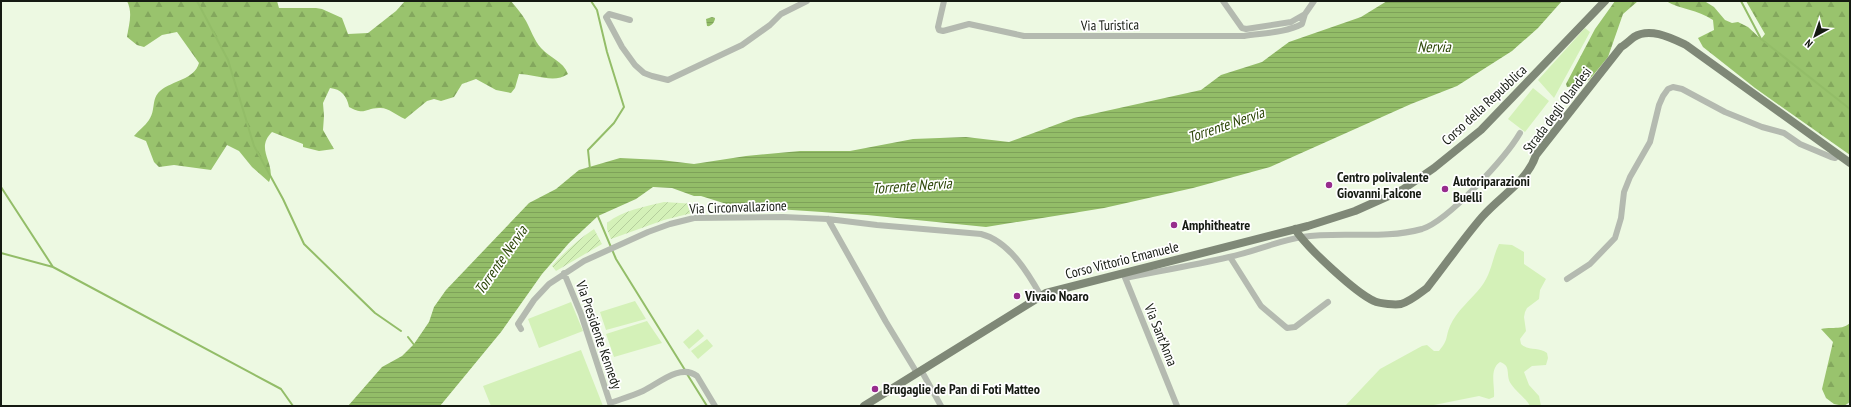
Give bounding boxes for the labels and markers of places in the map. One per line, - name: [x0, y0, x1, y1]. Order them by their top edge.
- place label: Centro polivalente Giovanni Falcone: [1337, 168, 1429, 202]
- place label: Autoriparazioni Buelli: [1452, 172, 1530, 206]
- marker: Centro polivalente Giovanni Falcone: [1324, 180, 1334, 190]
- marker: Autoriparazioni Buelli: [1440, 184, 1450, 194]
- place label: Amphitheatre: [1181, 216, 1250, 234]
- marker: Amphitheatre: [1169, 220, 1179, 230]
- place label: Vivaio Noaro: [1024, 287, 1089, 305]
- marker: Vivaio Noaro: [1012, 291, 1022, 301]
- place label: Brugaglie de Pan di Foti Matteo: [883, 380, 1040, 398]
- marker: Brugaglie de Pan di Foti Matteo: [870, 384, 880, 394]

